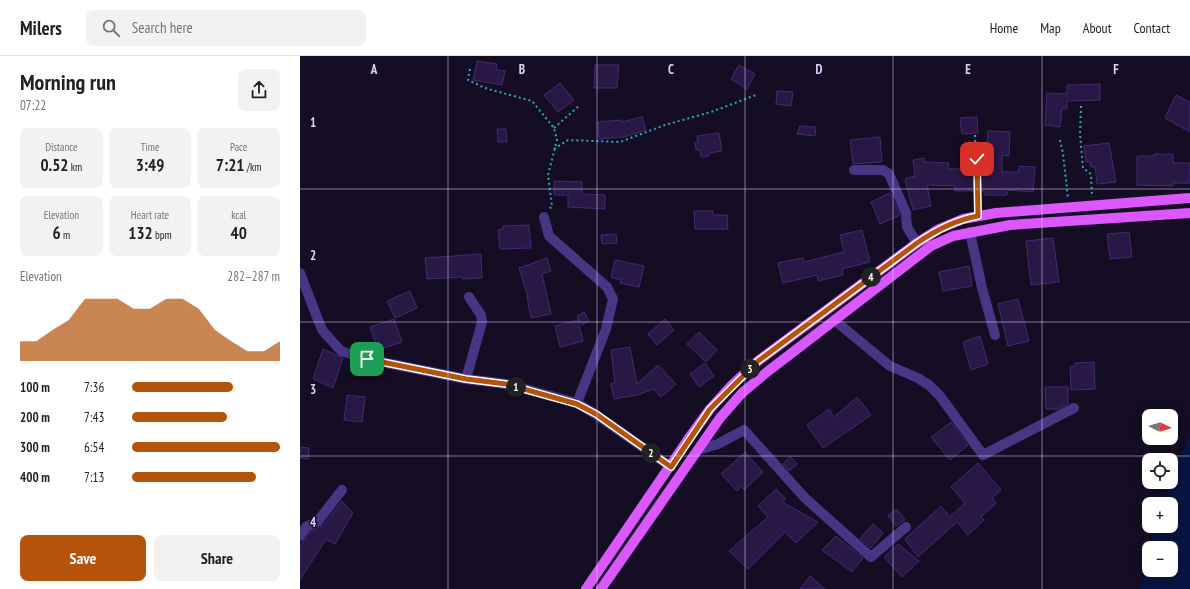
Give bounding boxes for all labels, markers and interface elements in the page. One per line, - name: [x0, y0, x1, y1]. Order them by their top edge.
- search box: [86, 10, 366, 46]
- text: Milers: [20, 16, 62, 40]
- icon: search: [100, 17, 122, 39]
- text: Search here: [132, 18, 193, 37]
- text: Home: [990, 19, 1018, 37]
- text: Map: [1040, 19, 1061, 37]
- text: About: [1083, 19, 1112, 37]
- text: Contact: [1134, 19, 1170, 37]
- text: A: [370, 61, 378, 78]
- text: B: [519, 61, 525, 78]
- text: C: [668, 61, 674, 78]
- text: D: [816, 61, 823, 78]
- text: E: [965, 61, 971, 78]
- text: F: [1113, 61, 1119, 78]
- text: Morning run: [20, 68, 116, 96]
- button: share: [238, 69, 280, 111]
- text: 07:22: [20, 97, 46, 114]
- text: 1: [310, 114, 316, 131]
- text: Distance: [45, 140, 78, 154]
- text: Time: [140, 140, 160, 154]
- text: Pace: [230, 140, 247, 154]
- pin: [960, 142, 994, 176]
- icon: check: [966, 148, 988, 170]
- text: 0.52: [40, 154, 68, 176]
- text: 3:49: [136, 154, 164, 176]
- text: 7:21: [216, 154, 244, 176]
- text: km: [68, 160, 82, 174]
- text: /km: [244, 160, 261, 174]
- text: Elevation: [44, 208, 79, 222]
- text: Heart rate: [131, 208, 169, 222]
- text: kcal: [231, 208, 246, 222]
- text: 6: [53, 222, 61, 244]
- text: 132: [128, 222, 153, 244]
- text: 40: [231, 222, 247, 244]
- text: m: [61, 228, 70, 242]
- text: bpm: [153, 228, 172, 242]
- text: 2: [310, 247, 316, 264]
- pin: 4: [861, 267, 881, 287]
- text: Elevation: [20, 268, 62, 285]
- text: 282–287 m: [227, 268, 280, 285]
- text: 4: [868, 270, 874, 284]
- pin: [350, 342, 384, 376]
- icon: arrive: [356, 348, 378, 370]
- pin: 3: [740, 359, 760, 379]
- text: 3: [747, 362, 753, 376]
- pin: 1: [506, 377, 526, 397]
- text: 100 m: [20, 379, 50, 396]
- text: 7:36: [84, 379, 104, 396]
- text: 1: [513, 380, 519, 394]
- text: 3: [310, 381, 316, 398]
- text: 200 m: [20, 409, 50, 426]
- text: 7:43: [84, 409, 104, 426]
- north arrow: [1142, 409, 1178, 445]
- map controls: [1142, 409, 1178, 577]
- text: 300 m: [20, 439, 50, 456]
- text: 6:54: [84, 439, 104, 456]
- pin: 2: [641, 443, 661, 463]
- text: 2: [648, 446, 654, 460]
- button: locate: [1142, 453, 1178, 489]
- text: 400 m: [20, 469, 50, 486]
- text: 7:13: [84, 469, 104, 486]
- button: +: [1142, 497, 1178, 533]
- text: 4: [310, 514, 317, 531]
- button: Save: [20, 535, 146, 581]
- button: Share: [154, 535, 280, 581]
- button: −: [1142, 541, 1178, 577]

